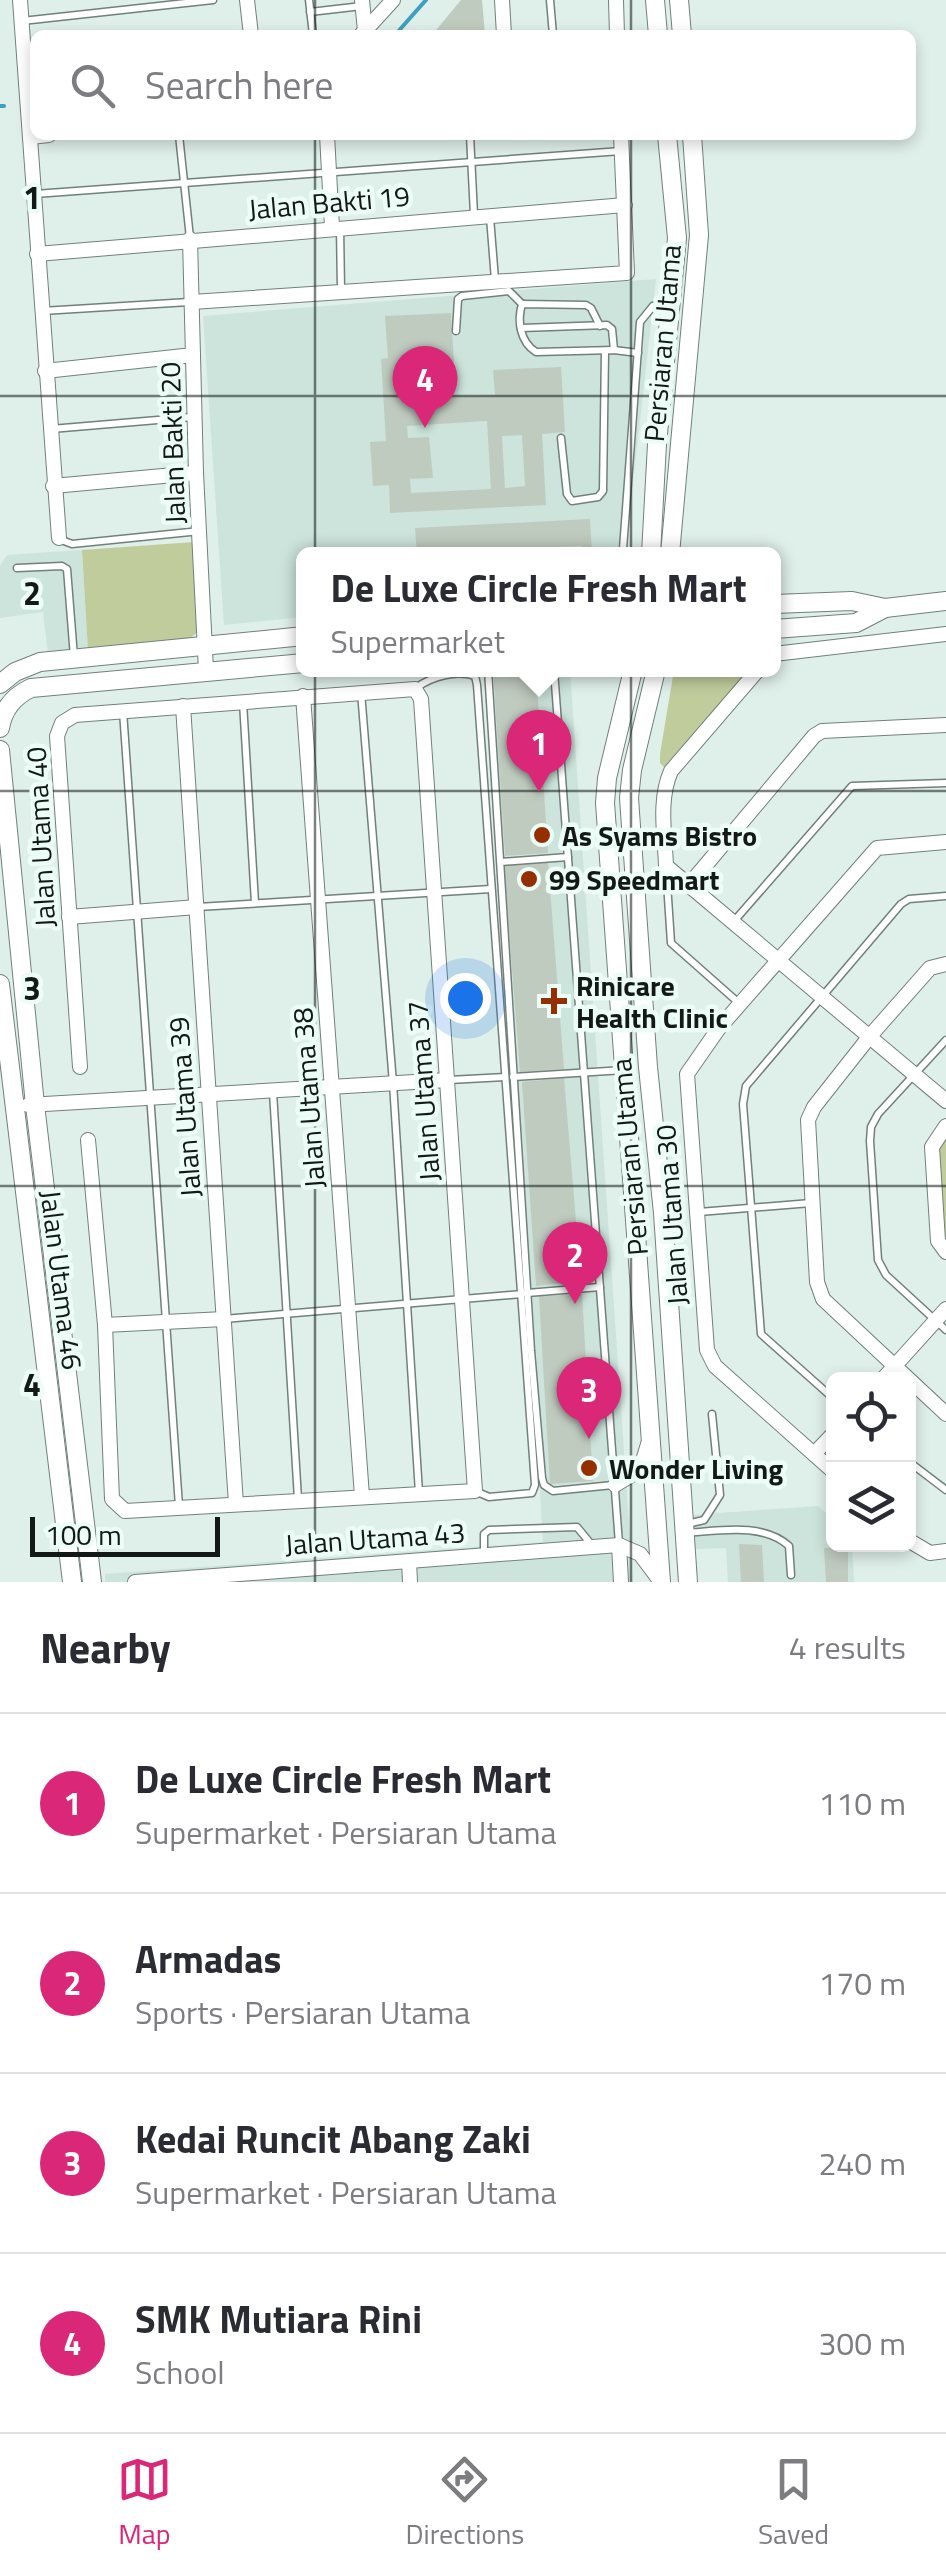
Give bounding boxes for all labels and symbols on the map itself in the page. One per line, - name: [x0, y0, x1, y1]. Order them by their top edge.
- text: 1: [23, 173, 41, 221]
- street label: Jalan Bakti 19: [246, 174, 412, 230]
- street label: Persiaran Utama: [632, 243, 692, 443]
- pin: 4: [392, 346, 458, 428]
- street label: Jalan Bakti 20: [148, 361, 196, 525]
- text: 2: [23, 569, 41, 617]
- pin: 1: [506, 710, 572, 792]
- street label: Jalan Utama 40: [14, 746, 66, 928]
- place label: As Syams Bistro: [562, 814, 757, 857]
- marker: As Syams Bistro: [531, 824, 553, 846]
- place label: 99 Speedmart: [549, 858, 719, 901]
- marker: 99 Speedmart: [518, 868, 540, 890]
- text: 3: [23, 964, 41, 1012]
- place label: Rinicare Health Clinic: [576, 964, 728, 1039]
- your location: [440, 973, 491, 1024]
- marker: Rinicare Health Clinic: [541, 988, 567, 1014]
- street label: Jalan Utama 37: [395, 999, 451, 1183]
- street label: Jalan Utama 38: [280, 1006, 336, 1190]
- street label: Jalan Utama 39: [156, 1015, 212, 1199]
- street label: Persiaran Utama: [599, 1057, 659, 1257]
- street label: Jalan Utama 30: [643, 1123, 699, 1307]
- street label: Jalan Utama 46: [30, 1188, 94, 1372]
- pin: 2: [542, 1222, 608, 1304]
- pin: 3: [556, 1356, 622, 1439]
- text: 4: [23, 1360, 41, 1408]
- place label: Wonder Living: [609, 1447, 783, 1490]
- marker: Wonder Living: [578, 1457, 600, 1479]
- street label: Jalan Utama 43: [283, 1510, 467, 1566]
- scale bar: [30, 1512, 220, 1556]

